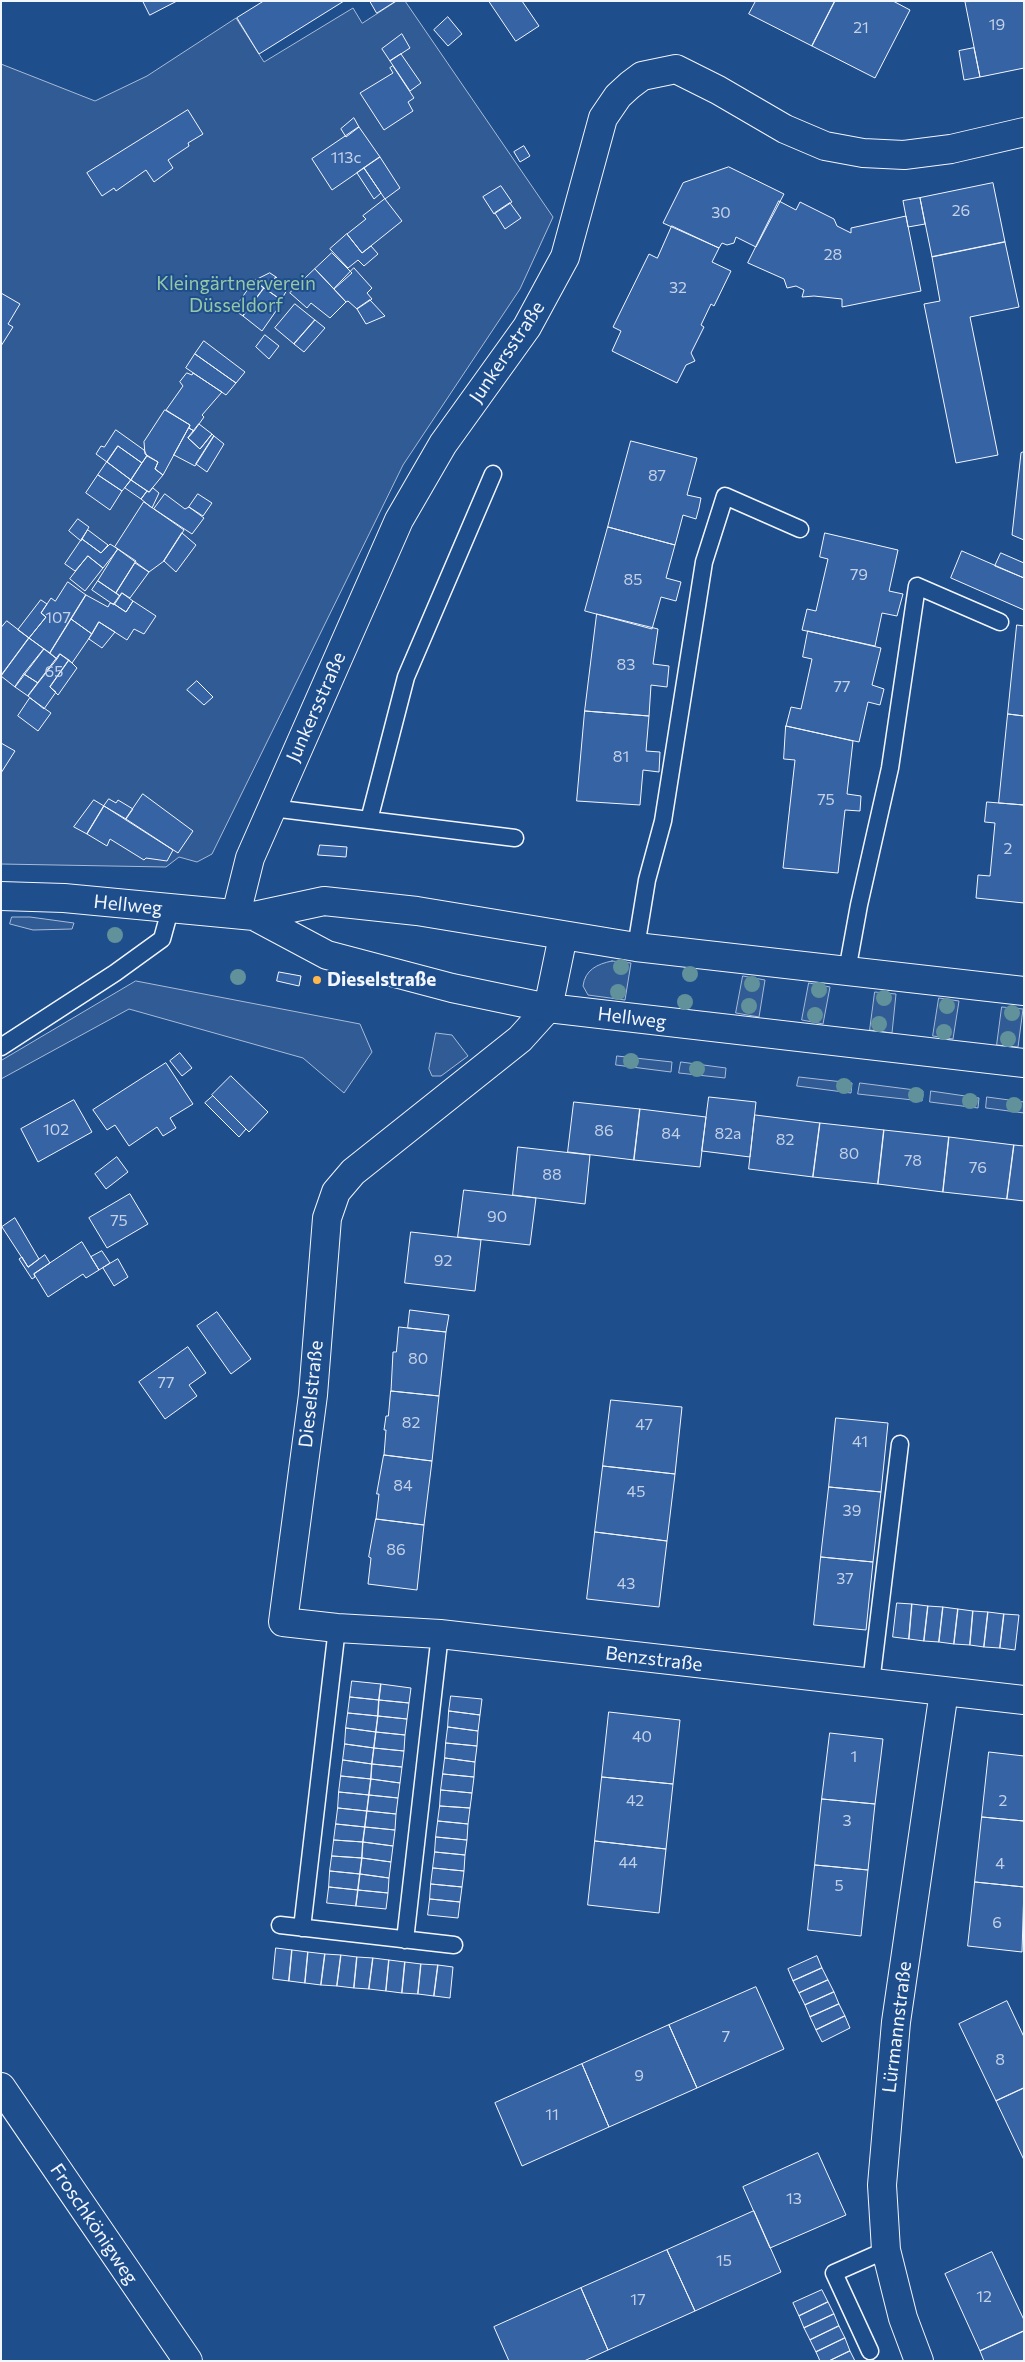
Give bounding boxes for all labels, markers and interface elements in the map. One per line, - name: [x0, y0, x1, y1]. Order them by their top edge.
- house number: 19: [989, 15, 1005, 35]
- house number: 21: [853, 18, 869, 38]
- house number: 113c: [331, 148, 361, 168]
- house number: 26: [952, 201, 970, 221]
- house number: 30: [711, 203, 731, 223]
- house number: 28: [824, 245, 842, 265]
- park label: Kleingärtnerverein Düsseldorf: [156, 273, 316, 317]
- house number: 32: [669, 278, 687, 298]
- street label: Junkersstraße: [465, 297, 549, 407]
- house number: 87: [648, 466, 666, 486]
- house number: 79: [850, 565, 868, 585]
- house number: 85: [624, 570, 642, 590]
- house number: 107: [45, 608, 71, 628]
- street label: Junkersstraße: [282, 648, 350, 766]
- house number: 83: [617, 655, 635, 675]
- house number: 65: [45, 662, 63, 682]
- house number: 77: [834, 677, 850, 697]
- house number: 81: [613, 747, 629, 767]
- house number: 75: [817, 790, 835, 810]
- house number: 2: [1004, 839, 1012, 859]
- street label: Hellweg: [92, 890, 164, 920]
- place label: Dieselstraße: [327, 969, 436, 991]
- marker: Dieselstraße: [311, 974, 323, 986]
- street label: Hellweg: [596, 1002, 668, 1034]
- house number: 102: [43, 1120, 69, 1140]
- house number: 86: [594, 1121, 614, 1141]
- house number: 84: [661, 1124, 681, 1144]
- house number: 82a: [715, 1124, 741, 1144]
- house number: 82: [776, 1130, 794, 1150]
- house number: 80: [839, 1144, 859, 1164]
- house number: 78: [904, 1151, 922, 1171]
- house number: 76: [969, 1158, 987, 1178]
- house number: 88: [542, 1165, 562, 1185]
- house number: 90: [487, 1207, 507, 1227]
- house number: 75: [110, 1211, 128, 1231]
- house number: 92: [434, 1251, 452, 1271]
- street label: Dieselstraße: [294, 1339, 328, 1449]
- house number: 80: [408, 1349, 428, 1369]
- house number: 77: [158, 1373, 174, 1393]
- house number: 82: [402, 1413, 420, 1433]
- house number: 47: [635, 1415, 653, 1435]
- house number: 41: [852, 1432, 868, 1452]
- house number: 84: [393, 1476, 413, 1496]
- house number: 45: [627, 1482, 645, 1502]
- house number: 39: [843, 1501, 861, 1521]
- house number: 86: [386, 1540, 406, 1560]
- house number: 37: [836, 1569, 854, 1589]
- house number: 43: [617, 1574, 635, 1594]
- street label: Benzstraße: [604, 1642, 704, 1676]
- house number: 40: [632, 1727, 652, 1747]
- house number: 1: [851, 1747, 857, 1767]
- house number: 42: [626, 1791, 644, 1811]
- house number: 2: [999, 1791, 1007, 1811]
- house number: 3: [842, 1811, 852, 1831]
- house number: 44: [618, 1853, 638, 1873]
- house number: 4: [995, 1854, 1005, 1874]
- house number: 5: [834, 1876, 844, 1896]
- house number: 6: [992, 1913, 1002, 1933]
- street label: Lürmannstraße: [878, 1960, 916, 2094]
- house number: 7: [722, 2027, 730, 2047]
- house number: 8: [995, 2050, 1005, 2070]
- house number: 9: [634, 2066, 644, 2086]
- house number: 11: [545, 2105, 559, 2125]
- street label: Froschkönigweg: [45, 2159, 143, 2289]
- house number: 13: [786, 2189, 802, 2209]
- house number: 15: [716, 2251, 732, 2271]
- house number: 12: [976, 2287, 992, 2307]
- house number: 17: [630, 2290, 646, 2310]

